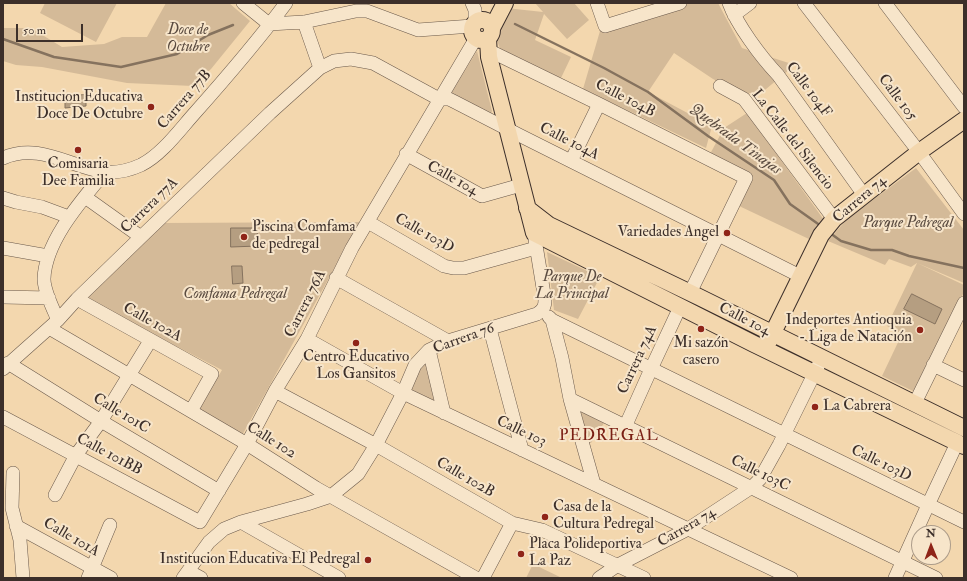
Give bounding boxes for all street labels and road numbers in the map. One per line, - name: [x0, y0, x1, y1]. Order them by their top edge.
- street label: Calle 104F: [781, 59, 835, 121]
- street label: Carrera 77B: [154, 67, 216, 133]
- street label: Calle 105: [874, 71, 920, 125]
- street label: Calle 104B: [592, 76, 658, 122]
- street label: La Calle del Silencio: [747, 86, 837, 194]
- street label: Calle 104A: [536, 119, 602, 165]
- street label: Calle 104: [424, 158, 480, 200]
- street label: Carrera 74: [830, 173, 890, 227]
- street label: Carrera 77A: [118, 174, 182, 238]
- street label: Calle 103D: [391, 210, 457, 258]
- street label: Carrera 76A: [281, 267, 331, 341]
- street label: Calle 104: [715, 299, 773, 341]
- street label: Calle 102A: [120, 300, 184, 346]
- street label: Carrera 76: [431, 320, 497, 358]
- street label: Carrera 74A: [614, 323, 662, 397]
- street label: Calle 101C: [89, 390, 153, 438]
- street label: Calle 103: [493, 413, 549, 451]
- street label: Calle 102: [243, 419, 299, 463]
- street label: Calle 101BB: [73, 430, 145, 480]
- street label: Calle 103D: [848, 442, 914, 486]
- street label: Calle 103C: [727, 452, 793, 496]
- street label: Calle 102B: [433, 454, 497, 502]
- street label: Carrera 74: [655, 504, 719, 552]
- street label: Calle 101A: [40, 515, 102, 561]

